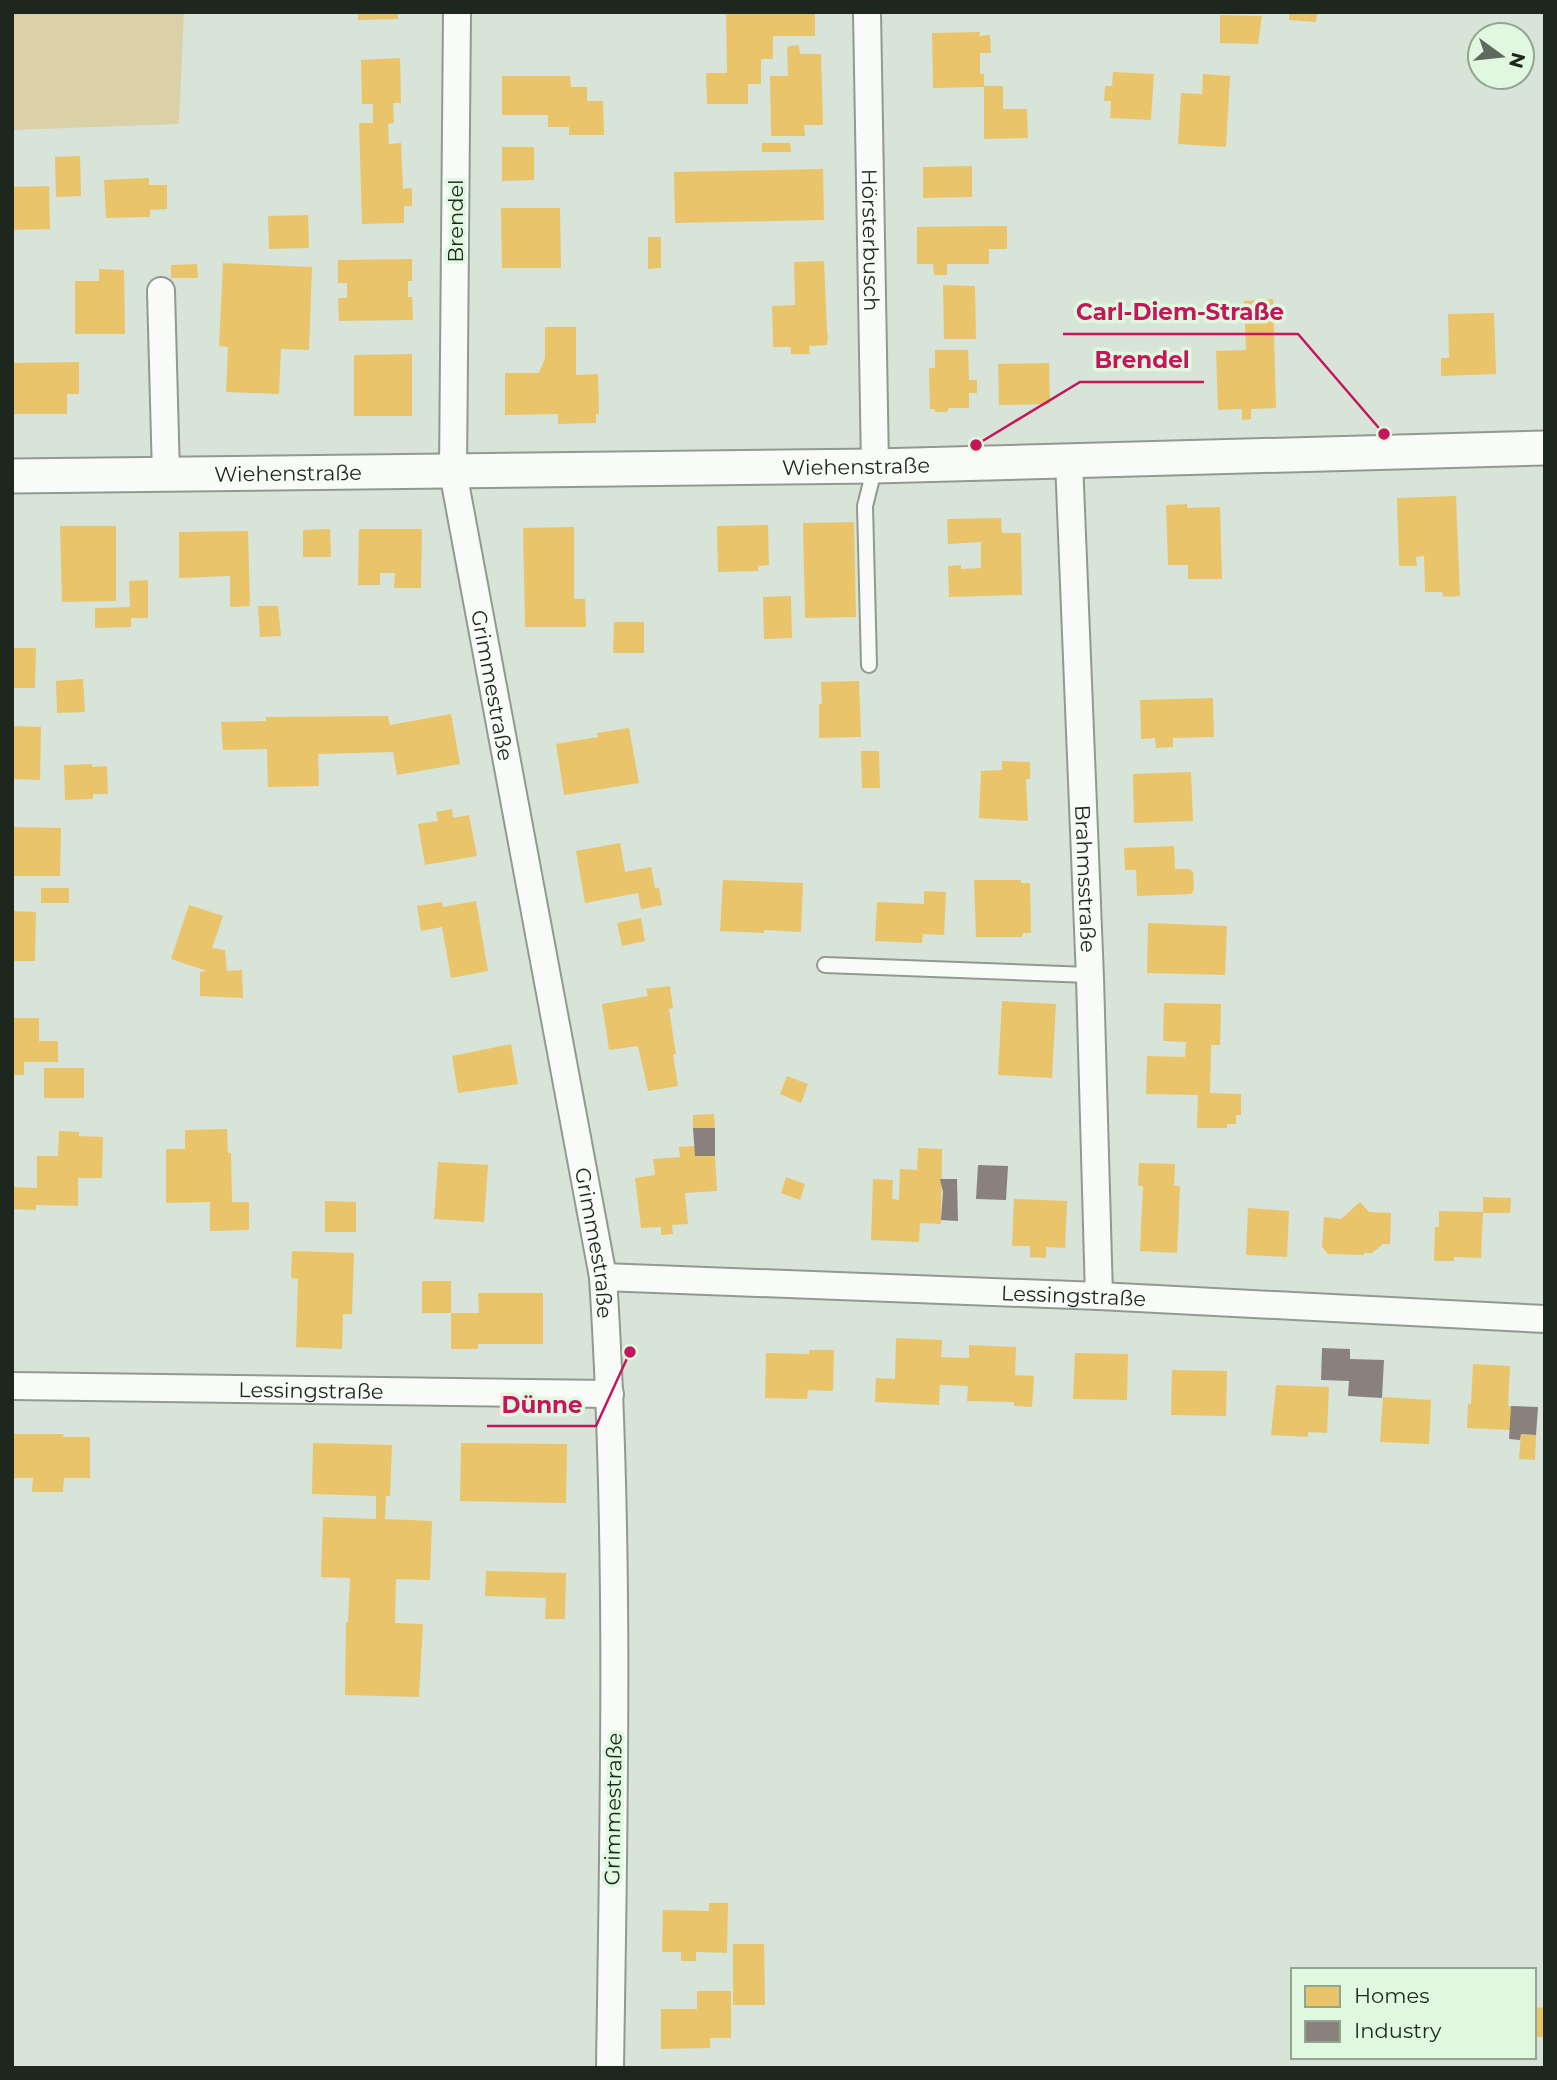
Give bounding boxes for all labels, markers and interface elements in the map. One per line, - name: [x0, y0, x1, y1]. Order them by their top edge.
- north arrow: [1466, 21, 1536, 91]
- text: N: [1504, 50, 1530, 71]
- street label: Hörsterbusch: [857, 169, 885, 311]
- street label: Brendel: [443, 179, 468, 263]
- callout: Carl-Diem-Straße: [1063, 290, 1298, 334]
- text: Carl-Diem-Straße: [1076, 298, 1284, 326]
- callout: Brendel: [1080, 338, 1204, 382]
- text: Brendel: [1094, 346, 1190, 374]
- street label: Wiehenstraße: [782, 452, 930, 480]
- street label: Wiehenstraße: [214, 459, 362, 486]
- street label: Grimmestraße: [466, 608, 519, 763]
- street label: Brahmsstraße: [1070, 804, 1101, 953]
- street label: Grimmestraße: [570, 1165, 618, 1319]
- street label: Lessingstraße: [1001, 1280, 1147, 1311]
- street label: Lessingstraße: [238, 1377, 384, 1403]
- callout: Dünne: [487, 1382, 596, 1426]
- text: Dünne: [501, 1391, 583, 1419]
- street label: Grimmestraße: [599, 1732, 627, 1886]
- legend: [1291, 1968, 1536, 2059]
- text: Homes: [1354, 1983, 1429, 2008]
- text: Industry: [1354, 2018, 1442, 2043]

